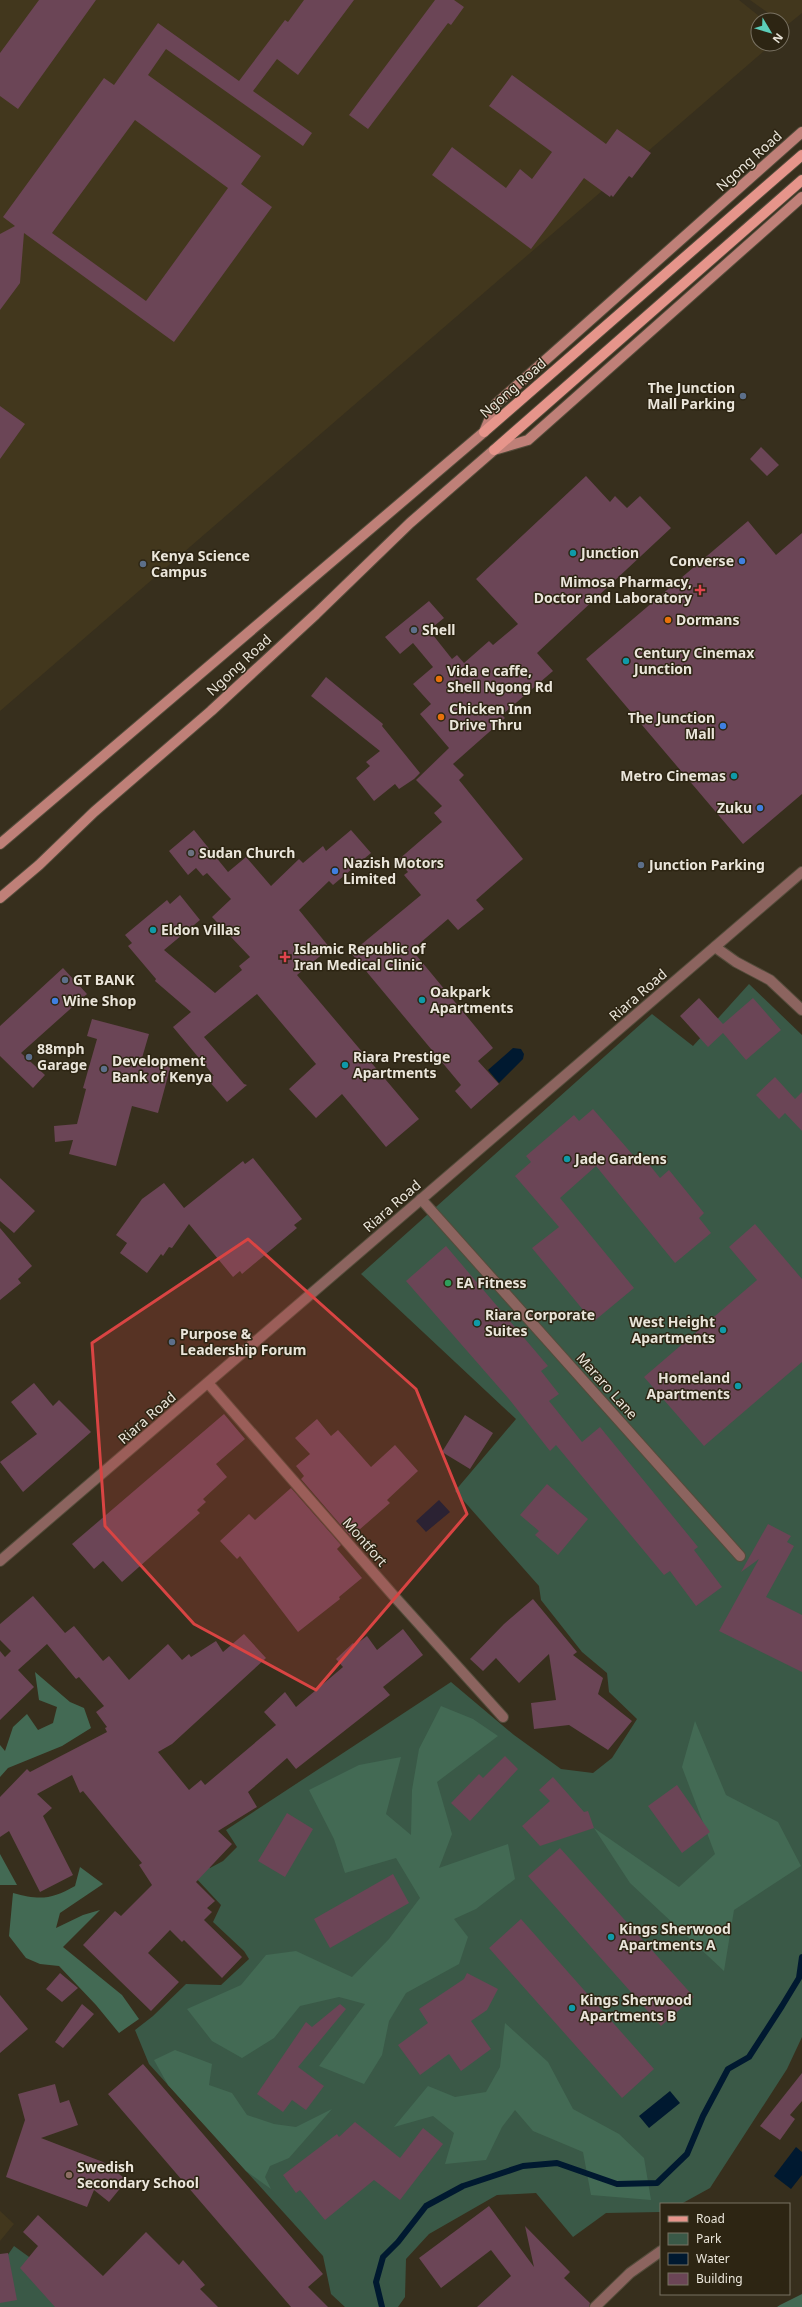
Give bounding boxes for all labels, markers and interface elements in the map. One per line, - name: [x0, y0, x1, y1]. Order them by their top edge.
- north arrow: [750, 12, 790, 52]
- text: N: [770, 30, 787, 47]
- street label: Ngong Road: [712, 126, 786, 195]
- street label: Ngong Road: [475, 353, 550, 422]
- place label: The Junction Mall Parking: [647, 378, 735, 413]
- marker: The Junction Mall Parking: [738, 391, 748, 401]
- place label: Junction: [579, 543, 639, 562]
- place label: Kenya Science Campus: [151, 546, 250, 581]
- marker: Junction: [568, 548, 578, 558]
- place label: Converse: [669, 551, 734, 570]
- marker: Converse: [737, 556, 747, 566]
- marker: Kenya Science Campus: [138, 559, 148, 569]
- place label: Mimosa Pharmacy, Doctor and Laboratory: [534, 572, 692, 607]
- marker: Mimosa Pharmacy, Doctor and Laboratory: [695, 585, 705, 595]
- place label: Dormans: [676, 610, 739, 629]
- marker: Dormans: [663, 615, 673, 625]
- place label: Shell: [422, 620, 456, 639]
- marker: Shell: [409, 625, 419, 635]
- street label: Ngong Road: [202, 630, 275, 700]
- place label: Century Cinemax Junction: [632, 643, 755, 678]
- marker: Century Cinemax Junction: [621, 656, 631, 666]
- place label: Vida e caffe, Shell Ngong Rd: [447, 661, 553, 696]
- marker: Vida e caffe, Shell Ngong Rd: [434, 674, 444, 684]
- place label: Chicken Inn Drive Thru: [449, 699, 532, 734]
- place label: The Junction Mall: [628, 708, 715, 743]
- marker: Chicken Inn Drive Thru: [436, 712, 446, 722]
- marker: The Junction Mall: [718, 721, 728, 731]
- place label: Metro Cinemas: [620, 766, 726, 785]
- marker: Metro Cinemas: [729, 771, 739, 781]
- place label: Zuku: [717, 798, 752, 817]
- marker: Zuku: [755, 803, 765, 813]
- place label: Sudan Church: [199, 843, 295, 862]
- marker: Sudan Church: [186, 848, 196, 858]
- place label: Nazish Motors Limited: [343, 853, 444, 888]
- place label: Junction Parking: [647, 855, 765, 874]
- marker: Junction Parking: [636, 860, 646, 870]
- marker: Nazish Motors Limited: [330, 866, 340, 876]
- place label: Eldon Villas: [161, 920, 240, 939]
- marker: Eldon Villas: [148, 925, 158, 935]
- place label: Islamic Republic of Iran Medical Clinic: [294, 939, 427, 974]
- marker: Islamic Republic of Iran Medical Clinic: [279, 951, 291, 963]
- street label: Riara Road: [605, 964, 671, 1025]
- place label: GT BANK: [73, 970, 135, 989]
- marker: GT BANK: [60, 975, 70, 985]
- place label: Oakpark Apartments: [430, 982, 513, 1017]
- place label: Wine Shop: [63, 991, 136, 1010]
- marker: Oakpark Apartments: [417, 995, 427, 1005]
- marker: Wine Shop: [50, 996, 60, 1006]
- place label: 88mph Garage: [37, 1039, 87, 1074]
- place label: Riara Prestige Apartments: [353, 1047, 450, 1082]
- place label: Development Bank of Kenya: [112, 1051, 212, 1086]
- marker: 88mph Garage: [24, 1052, 34, 1062]
- marker: Riara Prestige Apartments: [340, 1060, 350, 1070]
- marker: Development Bank of Kenya: [99, 1064, 109, 1074]
- place label: Jade Gardens: [573, 1149, 667, 1168]
- marker: Jade Gardens: [562, 1154, 572, 1164]
- street label: Riara Road: [359, 1175, 425, 1236]
- place label: EA Fitness: [456, 1273, 527, 1292]
- marker: EA Fitness: [443, 1278, 453, 1288]
- place label: Riara Corporate Suites: [485, 1305, 595, 1340]
- place label: West Height Apartments: [629, 1312, 715, 1347]
- marker: Riara Corporate Suites: [472, 1318, 482, 1328]
- place label: Purpose & Leadership Forum: [180, 1324, 306, 1359]
- marker: West Height Apartments: [718, 1325, 728, 1335]
- marker: Purpose & Leadership Forum: [167, 1337, 177, 1347]
- street label: Mararo Lane: [572, 1348, 642, 1423]
- place label: Homeland Apartments: [647, 1368, 730, 1403]
- marker: Homeland Apartments: [733, 1381, 743, 1391]
- street label: Riara Road: [114, 1387, 180, 1448]
- street label: Montfort: [339, 1513, 392, 1570]
- place label: Kings Sherwood Apartments A: [619, 1919, 731, 1954]
- marker: Kings Sherwood Apartments A: [606, 1932, 616, 1942]
- place label: Kings Sherwood Apartments B: [580, 1990, 692, 2025]
- marker: Kings Sherwood Apartments B: [567, 2003, 577, 2013]
- place label: Swedish Secondary School: [77, 2157, 199, 2192]
- marker: Swedish Secondary School: [64, 2170, 74, 2180]
- legend: [660, 2203, 790, 2295]
- text: Road: [696, 2210, 725, 2227]
- text: Park: [696, 2230, 722, 2247]
- text: Water: [696, 2250, 730, 2267]
- text: Building: [696, 2270, 743, 2287]

